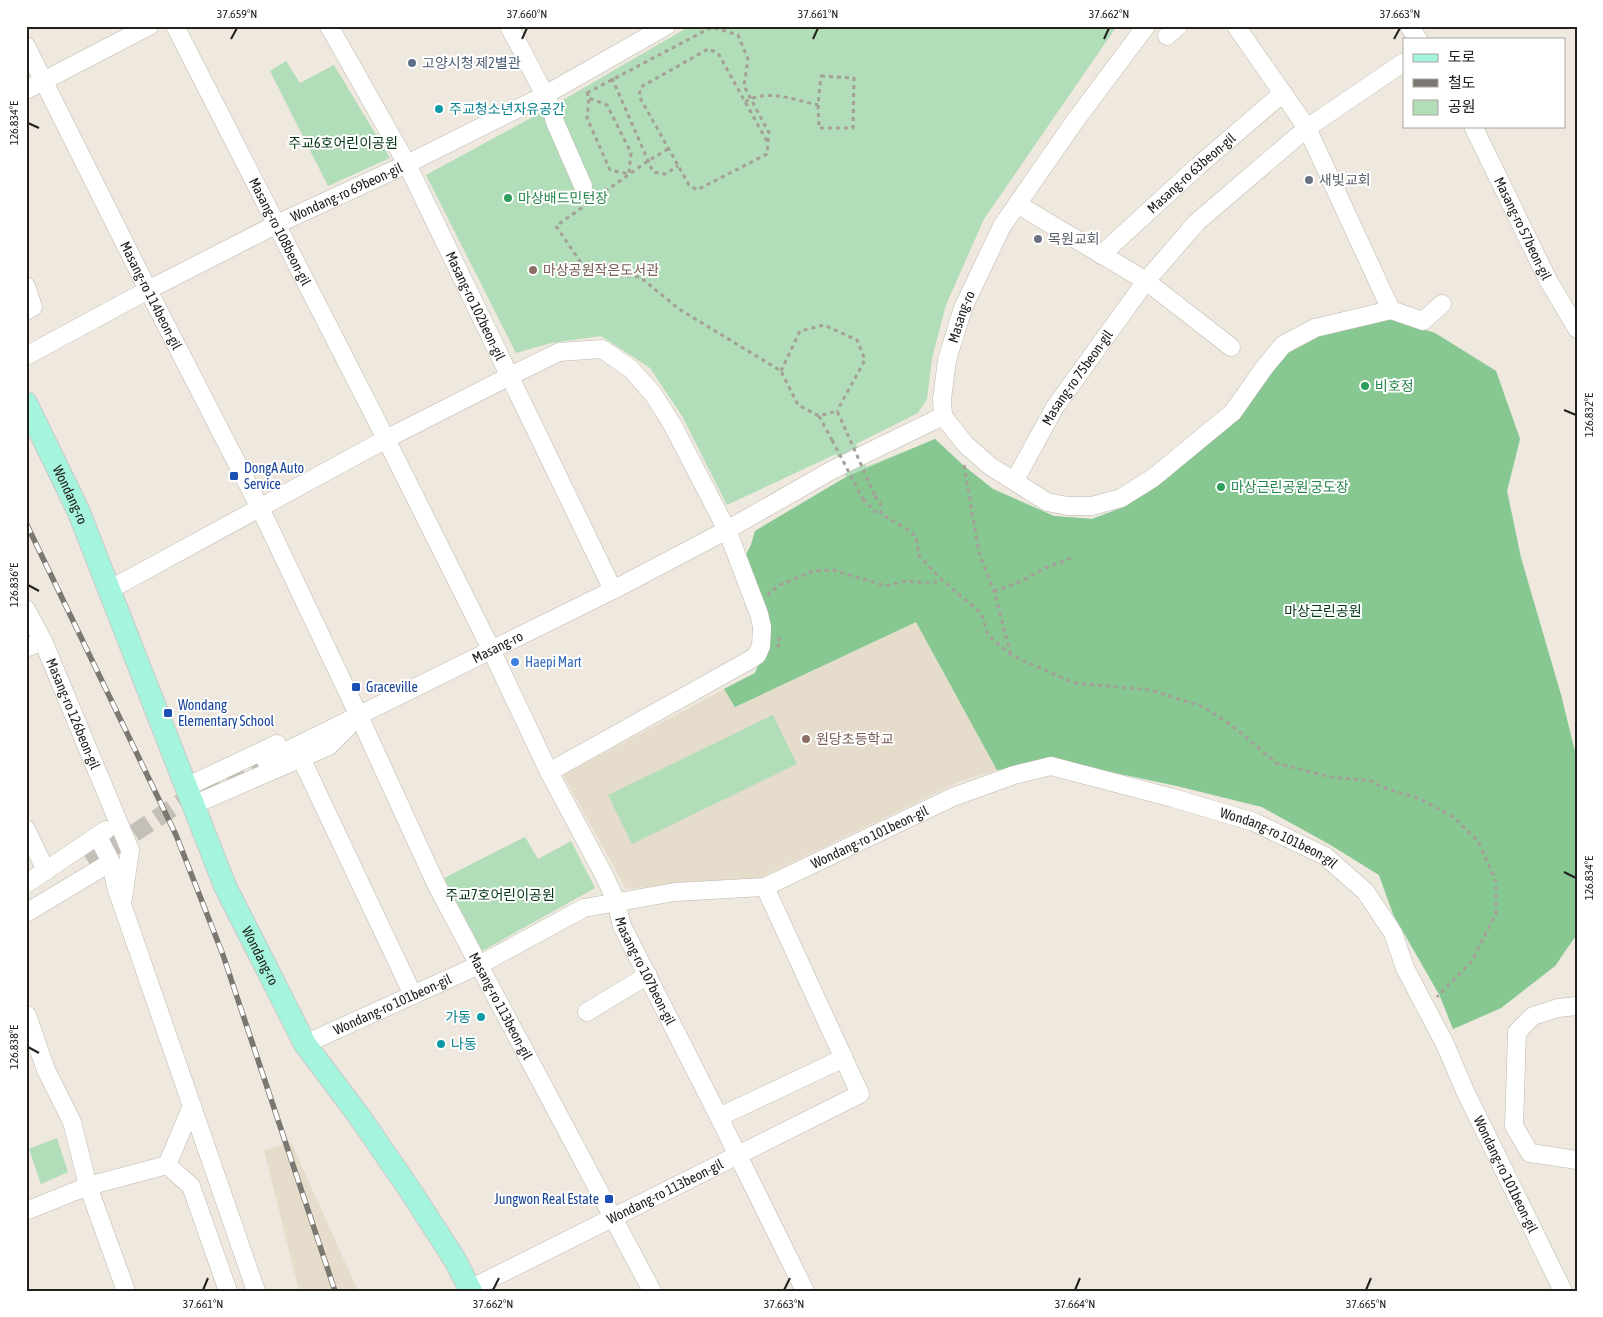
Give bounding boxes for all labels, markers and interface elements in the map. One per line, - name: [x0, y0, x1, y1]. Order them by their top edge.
- text: 37.659°N: [217, 7, 257, 21]
- text: 37.660°N: [507, 7, 547, 21]
- text: 37.661°N: [798, 7, 838, 21]
- text: 37.662°N: [1089, 7, 1129, 21]
- text: 37.663°N: [1380, 7, 1420, 21]
- legend: [1403, 38, 1566, 128]
- text: 도로: [1448, 48, 1476, 65]
- place label: 고양시청 제2별관: [422, 55, 521, 71]
- marker: 고양시청 제2별관: [406, 57, 418, 69]
- text: 철도: [1448, 74, 1476, 91]
- text: 공원: [1448, 98, 1476, 115]
- text: 126.834°E: [7, 101, 21, 145]
- place label: 주교청소년자유공간: [449, 101, 565, 117]
- marker: 주교청소년자유공간: [433, 103, 445, 115]
- street label: Masang-ro 63beon-gil: [1144, 129, 1239, 216]
- park label: 주교6호어린이공원: [288, 135, 398, 151]
- street label: Wondang-ro 69beon-gil: [288, 159, 405, 225]
- place label: 새빛교회: [1319, 172, 1371, 188]
- marker: 새빛교회: [1303, 174, 1315, 186]
- street label: Masang-ro 57beon-gil: [1491, 174, 1555, 283]
- street label: Masang-ro 108beon-gil: [246, 175, 314, 289]
- place label: 마상배드민턴장: [518, 190, 608, 206]
- marker: 마상배드민턴장: [502, 192, 514, 204]
- place label: 목원교회: [1048, 231, 1100, 247]
- marker: 목원교회: [1032, 233, 1044, 245]
- street label: Masang-ro 114beon-gil: [117, 239, 185, 352]
- street label: Masang-ro 102beon-gil: [442, 249, 509, 363]
- place label: 마상공원작은도서관: [543, 262, 659, 278]
- marker: 마상공원작은도서관: [527, 264, 539, 276]
- street label: Masang-ro: [945, 288, 978, 345]
- street label: Masang-ro 75beon-gil: [1039, 327, 1116, 428]
- place label: 비호정: [1375, 378, 1414, 394]
- marker: 비호정: [1359, 380, 1371, 392]
- text: 126.832°E: [1582, 393, 1596, 437]
- place label: DongA Auto Service: [244, 460, 304, 492]
- street label: Wondang-ro: [50, 463, 91, 527]
- marker: DongA Auto Service: [228, 470, 240, 482]
- place label: 마상근린공원 궁도장: [1231, 479, 1349, 495]
- marker: 마상근린공원 궁도장: [1215, 481, 1227, 493]
- text: 126.836°E: [7, 563, 21, 607]
- park label: 마상근린공원: [1284, 603, 1362, 619]
- street label: Masang-ro: [469, 628, 525, 666]
- place label: Haepi Mart: [525, 654, 582, 670]
- street label: Masang-ro 126beon-gil: [43, 656, 104, 772]
- marker: Haepi Mart: [509, 656, 521, 668]
- place label: Graceville: [366, 679, 418, 695]
- marker: Graceville: [350, 681, 362, 693]
- place label: Wondang Elementary School: [178, 697, 274, 729]
- marker: Wondang Elementary School: [162, 707, 174, 719]
- place label: 원당초등학교: [816, 731, 893, 747]
- marker: 원당초등학교: [800, 733, 812, 745]
- street label: Wondang-ro 101beon-gil: [808, 802, 931, 872]
- street label: Wondang-ro 101beon-gil: [1218, 804, 1341, 872]
- text: 126.834°E: [1582, 856, 1596, 900]
- park label: 주교7호어린이공원: [445, 887, 555, 903]
- street label: Masang-ro 107beon-gil: [612, 915, 679, 1028]
- street label: Wondang-ro: [239, 924, 282, 988]
- street label: Masang-ro 113beon-gil: [466, 950, 536, 1062]
- street label: Wondang-ro 101beon-gil: [331, 970, 454, 1038]
- place label: 가동: [445, 1009, 471, 1025]
- marker: 가동: [475, 1011, 487, 1023]
- text: 126.838°E: [7, 1025, 21, 1069]
- place label: 나동: [451, 1036, 477, 1052]
- marker: 나동: [435, 1038, 447, 1050]
- street label: Wondang-ro 101beon-gil: [1470, 1113, 1541, 1235]
- street label: Wondang-ro 113beon-gil: [604, 1156, 726, 1227]
- place label: Jungwon Real Estate: [494, 1191, 599, 1207]
- marker: Jungwon Real Estate: [603, 1193, 615, 1205]
- text: 37.661°N: [183, 1297, 223, 1311]
- text: 37.662°N: [473, 1297, 513, 1311]
- text: 37.663°N: [764, 1297, 804, 1311]
- text: 37.664°N: [1055, 1297, 1095, 1311]
- text: 37.665°N: [1346, 1297, 1386, 1311]

